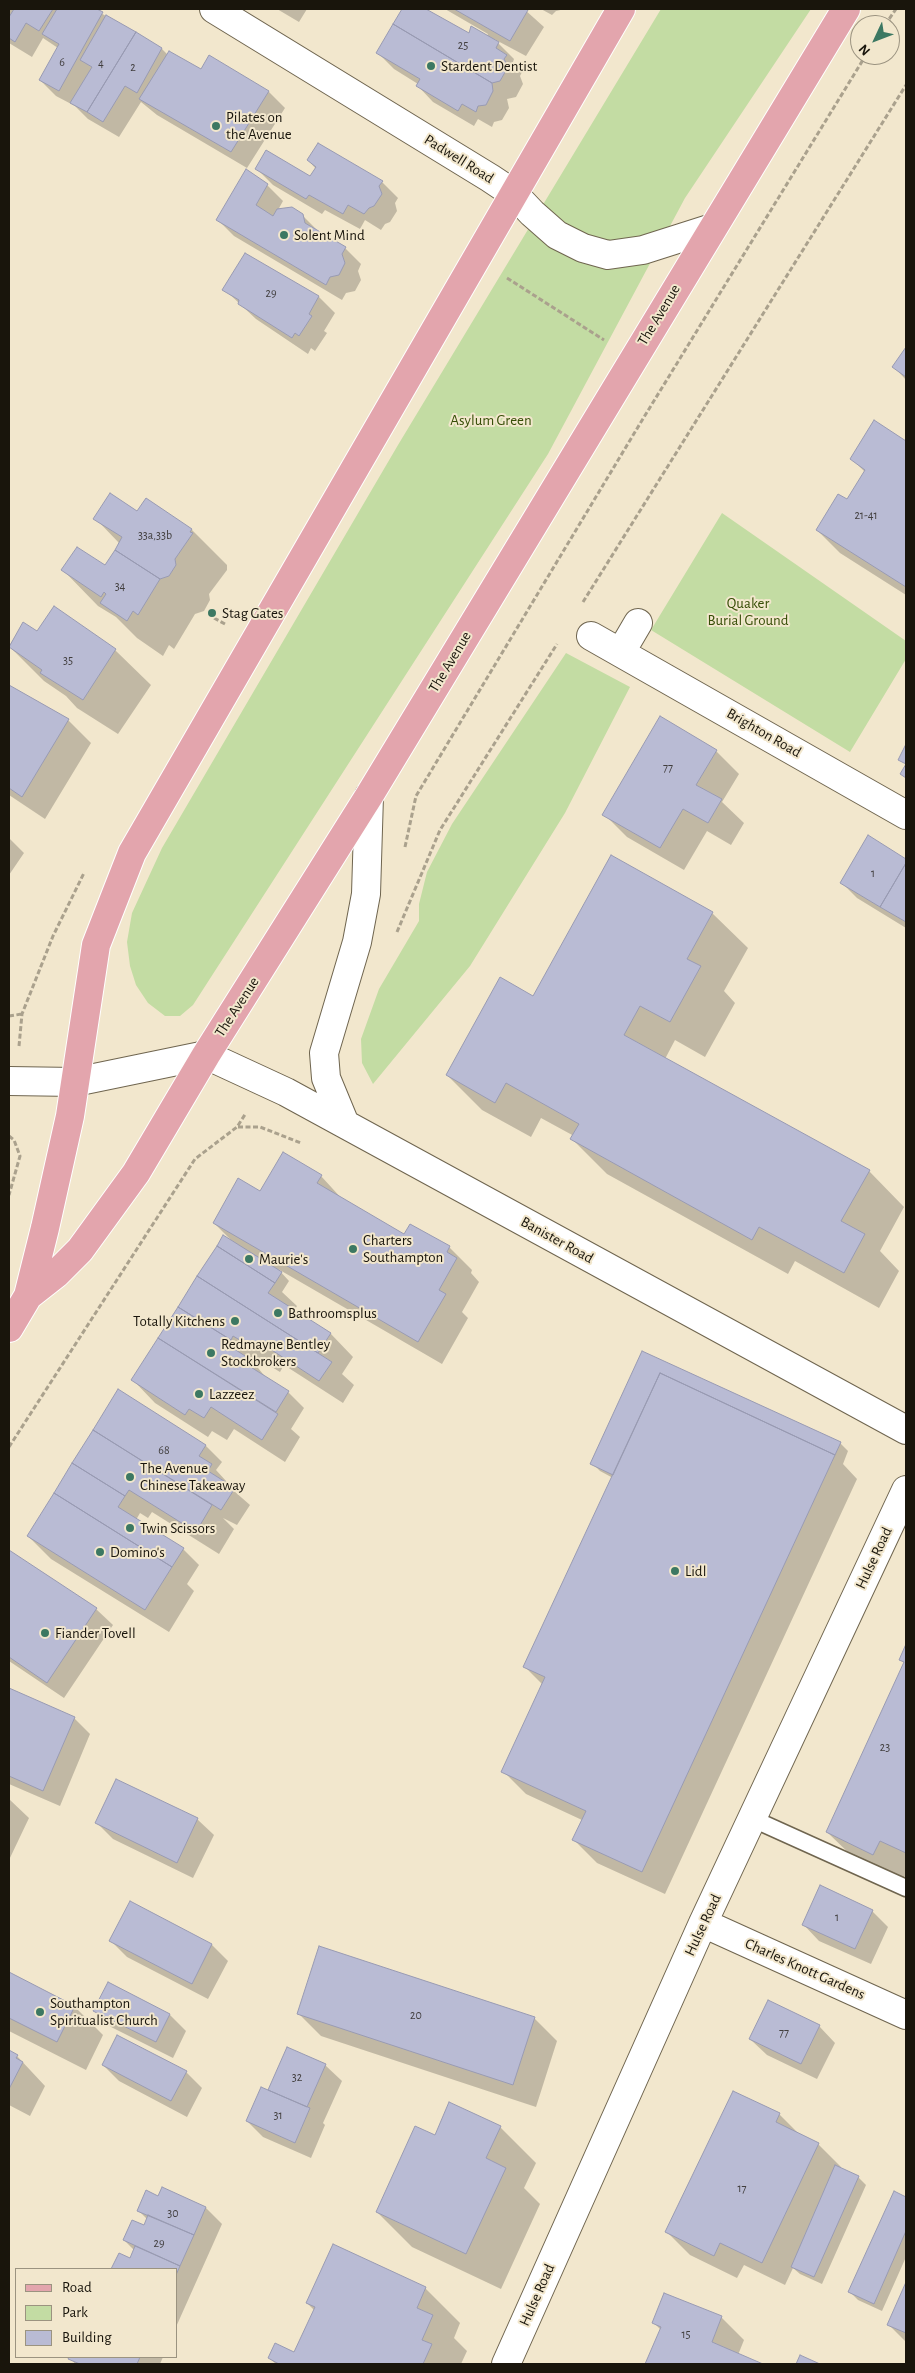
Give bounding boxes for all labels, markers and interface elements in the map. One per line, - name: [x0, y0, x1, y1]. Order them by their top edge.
- north arrow: [850, 15, 900, 65]
- house number: 25: [458, 38, 468, 52]
- text: N: [856, 41, 873, 58]
- house number: 6: [59, 55, 65, 69]
- house number: 4: [98, 56, 104, 70]
- place label: Stardent Dentist: [441, 57, 537, 75]
- house number: 2: [130, 60, 136, 74]
- marker: Stardent Dentist: [425, 60, 437, 72]
- place label: Pilates on the Avenue: [226, 108, 292, 143]
- marker: Pilates on the Avenue: [210, 120, 222, 132]
- street label: Padwell Road: [421, 131, 497, 187]
- place label: Solent Mind: [294, 226, 365, 244]
- marker: Solent Mind: [278, 229, 290, 241]
- street label: The Avenue: [634, 281, 684, 349]
- house number: 29: [265, 286, 277, 300]
- park label: Asylum Green: [450, 411, 532, 429]
- house number: 21-41: [854, 508, 878, 522]
- house number: 33a,33b: [138, 528, 172, 542]
- house number: 34: [115, 579, 125, 593]
- park label: Quaker Burial Ground: [707, 594, 789, 629]
- place label: Stag Gates: [222, 604, 283, 622]
- marker: Stag Gates: [206, 607, 218, 619]
- street label: The Avenue: [425, 628, 475, 696]
- house number: 35: [63, 653, 73, 667]
- street label: Brighton Road: [723, 704, 805, 762]
- house number: 77: [663, 760, 673, 774]
- house number: 1: [871, 866, 875, 880]
- street label: The Avenue: [211, 974, 263, 1040]
- street label: Banister Road: [517, 1213, 597, 1267]
- place label: Charters Southampton: [363, 1231, 443, 1266]
- marker: Charters Southampton: [347, 1243, 359, 1255]
- place label: Maurie's: [259, 1250, 308, 1268]
- marker: Maurie's: [243, 1253, 255, 1265]
- place label: Bathroomsplus: [288, 1304, 377, 1322]
- marker: Bathroomsplus: [272, 1307, 284, 1319]
- place label: Totally Kitchens: [133, 1312, 225, 1330]
- marker: Totally Kitchens: [229, 1315, 241, 1327]
- place label: Redmayne Bentley Stockbrokers: [221, 1335, 330, 1370]
- marker: Redmayne Bentley Stockbrokers: [205, 1347, 217, 1359]
- place label: Lazzeez: [209, 1385, 254, 1403]
- marker: Lazzeez: [193, 1388, 205, 1400]
- house number: 68: [158, 1443, 170, 1457]
- place label: The Avenue Chinese Takeaway: [140, 1459, 245, 1494]
- marker: The Avenue Chinese Takeaway: [124, 1471, 136, 1483]
- place label: Twin Scissors: [140, 1519, 215, 1537]
- marker: Twin Scissors: [124, 1522, 136, 1534]
- street label: Hulse Road: [852, 1524, 896, 1592]
- place label: Domino's: [110, 1543, 165, 1561]
- marker: Domino's: [94, 1546, 106, 1558]
- place label: Lidl: [685, 1562, 706, 1580]
- marker: Lidl: [669, 1565, 681, 1577]
- place label: Fiander Tovell: [55, 1624, 136, 1642]
- marker: Fiander Tovell: [39, 1627, 51, 1639]
- house number: 23: [880, 1740, 890, 1754]
- street label: Hulse Road: [681, 1891, 725, 1959]
- house number: 1: [835, 1910, 839, 1924]
- street label: Charles Knott Gardens: [742, 1934, 868, 2004]
- place label: Southampton Spiritualist Church: [50, 1994, 158, 2029]
- marker: Southampton Spiritualist Church: [34, 2006, 46, 2018]
- house number: 20: [410, 2008, 422, 2022]
- house number: 77: [779, 2025, 789, 2039]
- house number: 32: [292, 2070, 302, 2084]
- house number: 31: [273, 2108, 283, 2122]
- house number: 17: [737, 2181, 747, 2195]
- house number: 30: [167, 2206, 179, 2220]
- house number: 29: [153, 2236, 165, 2250]
- street label: Hulse Road: [515, 2261, 559, 2329]
- legend: [15, 2268, 178, 2358]
- text: Road: [62, 2280, 92, 2295]
- text: Park: [62, 2305, 88, 2320]
- house number: 15: [681, 2327, 691, 2341]
- text: Building: [62, 2330, 112, 2345]

